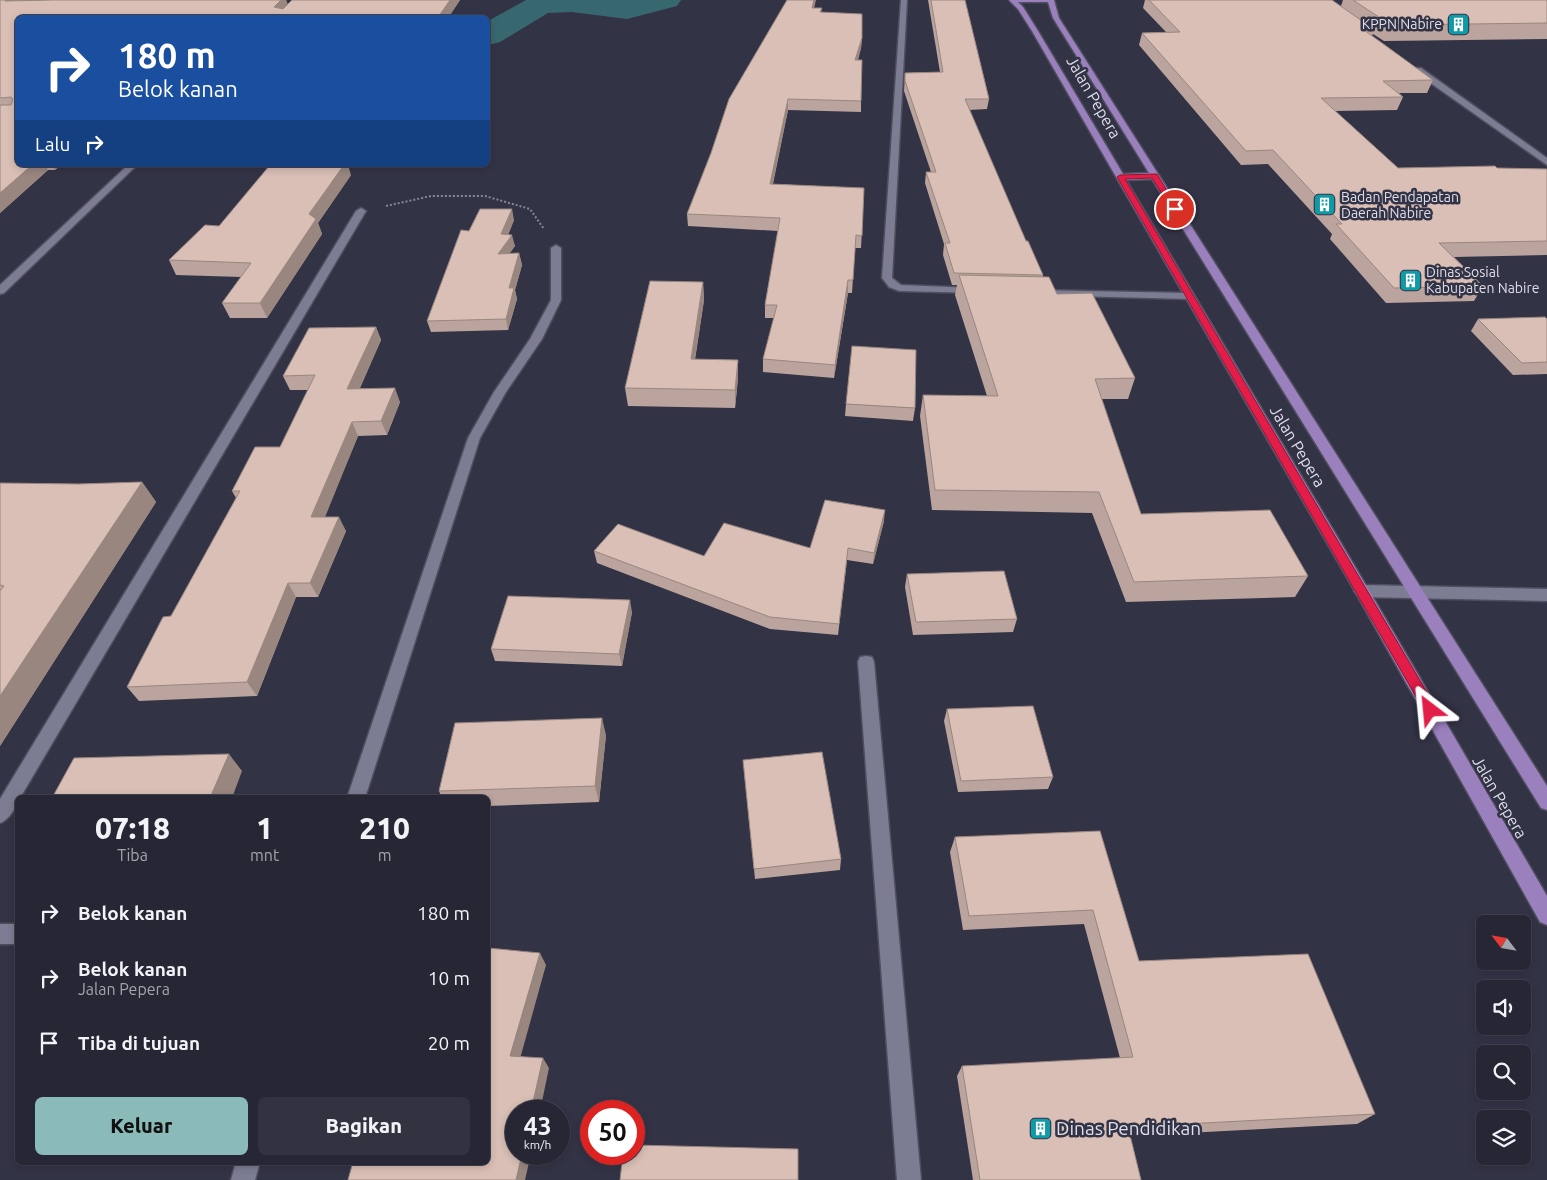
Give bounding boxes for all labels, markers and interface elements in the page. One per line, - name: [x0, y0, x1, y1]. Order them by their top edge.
- building icon: KPPN Nabire: [1446, 12, 1470, 36]
- place label: KPPN Nabire: [1362, 16, 1442, 32]
- icon: right: [35, 35, 100, 100]
- text: 180 m: [118, 35, 216, 75]
- street label: Jalan Pepera: [1063, 53, 1125, 141]
- text: Belok kanan: [118, 76, 238, 101]
- icon: right: [80, 130, 108, 158]
- text: Lalu: [35, 133, 70, 155]
- pin: [1154, 188, 1196, 230]
- place label: Badan Pendapatan Daerah Nabire: [1341, 189, 1459, 221]
- building icon: Badan Pendapatan Daerah Nabire: [1313, 193, 1337, 217]
- icon: arrive: [1161, 195, 1189, 223]
- place label: Dinas Sosial Kabupaten Nabire: [1426, 264, 1539, 296]
- building icon: Dinas Sosial Kabupaten Nabire: [1398, 268, 1422, 292]
- street label: Jalan Pepera: [1267, 402, 1329, 490]
- position arrow: [1403, 683, 1455, 735]
- street label: Jalan Pepera: [1469, 753, 1531, 841]
- text: 07:18: [95, 811, 170, 845]
- text: 1: [256, 811, 273, 845]
- text: 210: [359, 811, 410, 845]
- text: Tiba: [117, 846, 148, 864]
- text: mnt: [250, 846, 279, 864]
- text: m: [378, 846, 392, 864]
- icon: right: [35, 899, 63, 927]
- text: Belok kanan: [78, 902, 187, 924]
- text: 180 m: [417, 902, 470, 924]
- north arrow: [1476, 915, 1531, 970]
- map controls: [1476, 915, 1531, 1165]
- text: Belok kanan: [78, 958, 187, 980]
- icon: right: [35, 964, 63, 992]
- text: 10 m: [428, 967, 470, 989]
- text: Jalan Pepera: [78, 980, 170, 998]
- button: sound: [1476, 980, 1531, 1035]
- icon: arrive: [35, 1029, 63, 1057]
- text: Tiba di tujuan: [78, 1032, 200, 1054]
- text: 20 m: [428, 1032, 470, 1054]
- button: search: [1476, 1045, 1531, 1100]
- button: Keluar: [35, 1097, 248, 1155]
- button: Bagikan: [258, 1097, 470, 1155]
- speed limit sign: 50: [580, 1100, 645, 1165]
- button: layers: [1476, 1110, 1531, 1165]
- text: 43: [523, 1112, 552, 1140]
- building icon: Dinas Pendidikan: [1028, 1116, 1052, 1140]
- place label: Dinas Pendidikan: [1056, 1117, 1201, 1139]
- text: km/h: [524, 1138, 551, 1151]

